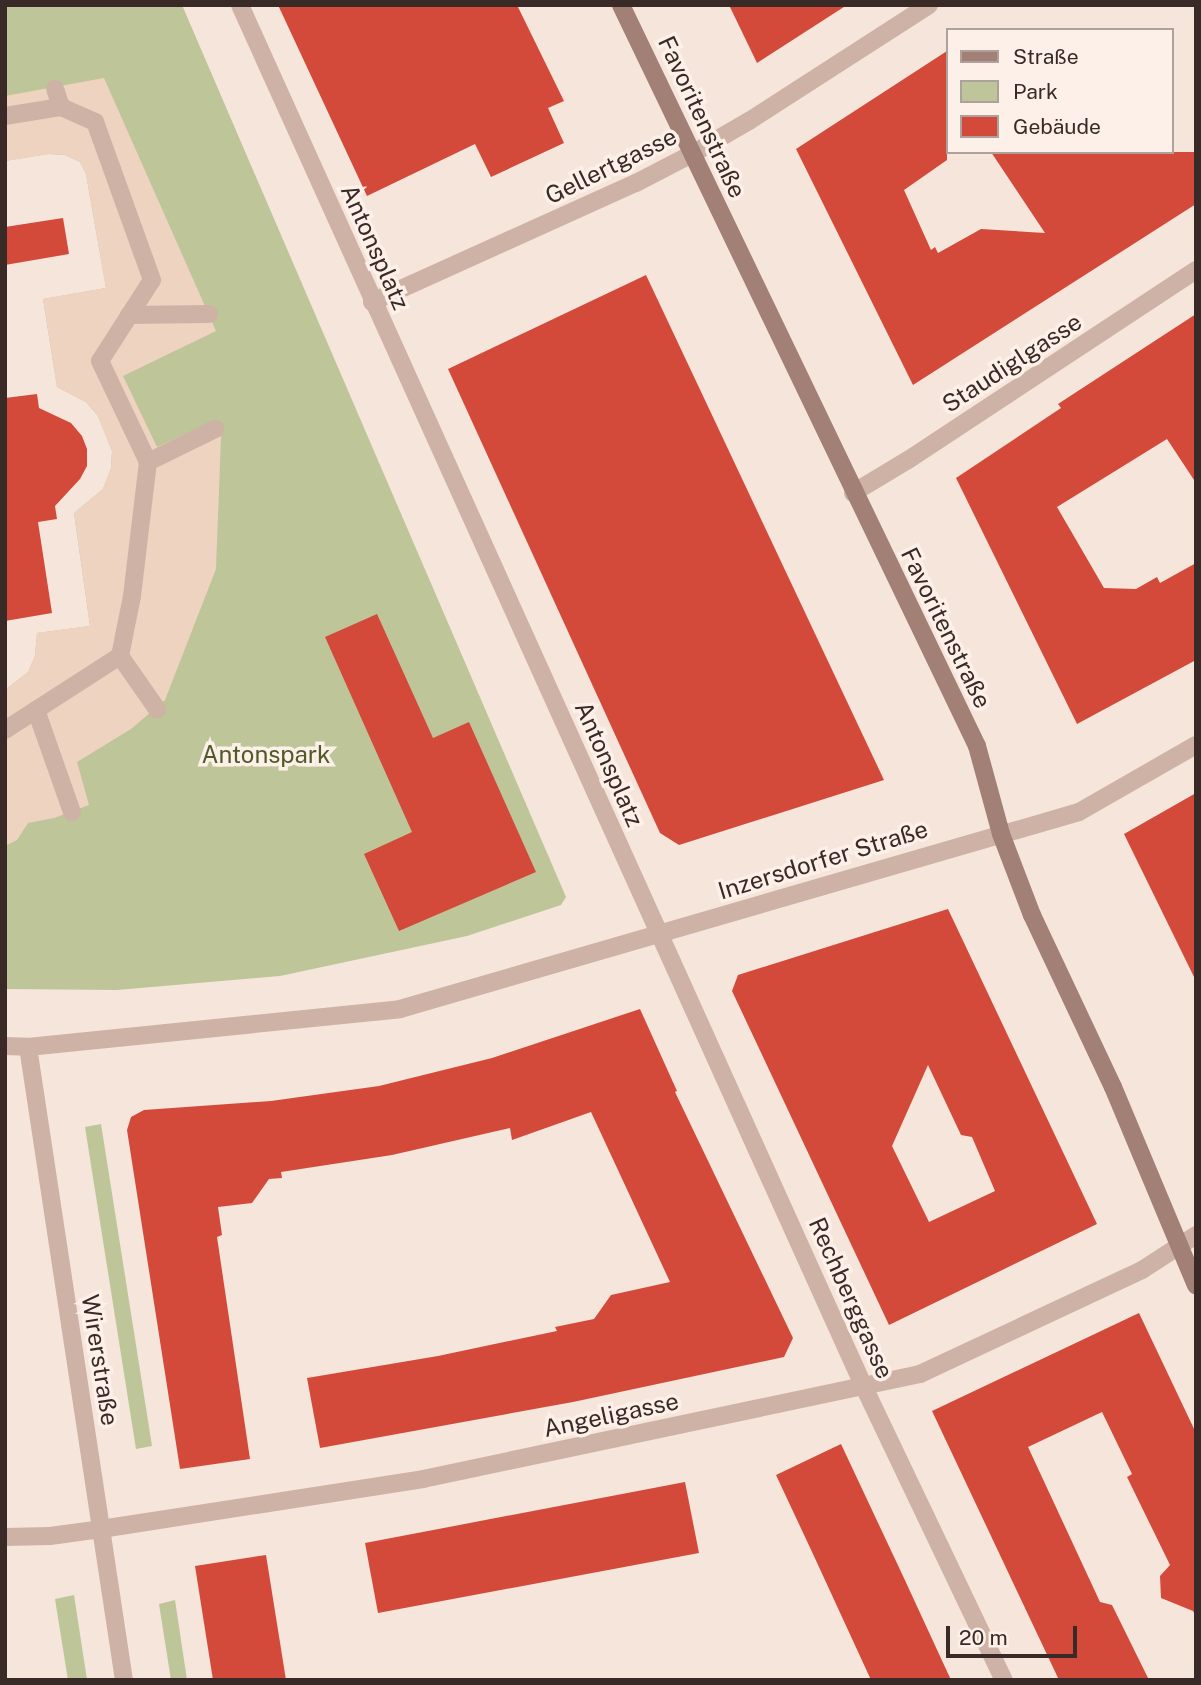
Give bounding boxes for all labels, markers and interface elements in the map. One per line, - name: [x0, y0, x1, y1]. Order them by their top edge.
- legend: [946, 28, 1173, 154]
- street label: Favoritenstraße: [652, 32, 752, 202]
- text: Straße: [1013, 44, 1079, 69]
- text: Park: [1013, 79, 1058, 104]
- text: Gebäude: [1013, 114, 1101, 139]
- street label: Gellertgasse: [541, 122, 681, 210]
- street label: Antonsplatz: [335, 180, 415, 314]
- street label: Staudiglgasse: [937, 307, 1087, 419]
- street label: Favoritenstraße: [895, 543, 997, 713]
- street label: Antonsplatz: [569, 697, 649, 831]
- park label: Antonspark: [201, 741, 331, 769]
- street label: Inzersdorfer Straße: [715, 814, 931, 906]
- street label: Rechberggasse: [803, 1213, 899, 1383]
- street label: Wirerstraße: [75, 1292, 125, 1428]
- street label: Angeligasse: [541, 1387, 681, 1443]
- scale bar: [949, 1612, 1080, 1656]
- text: 20 m: [959, 1625, 1008, 1650]

